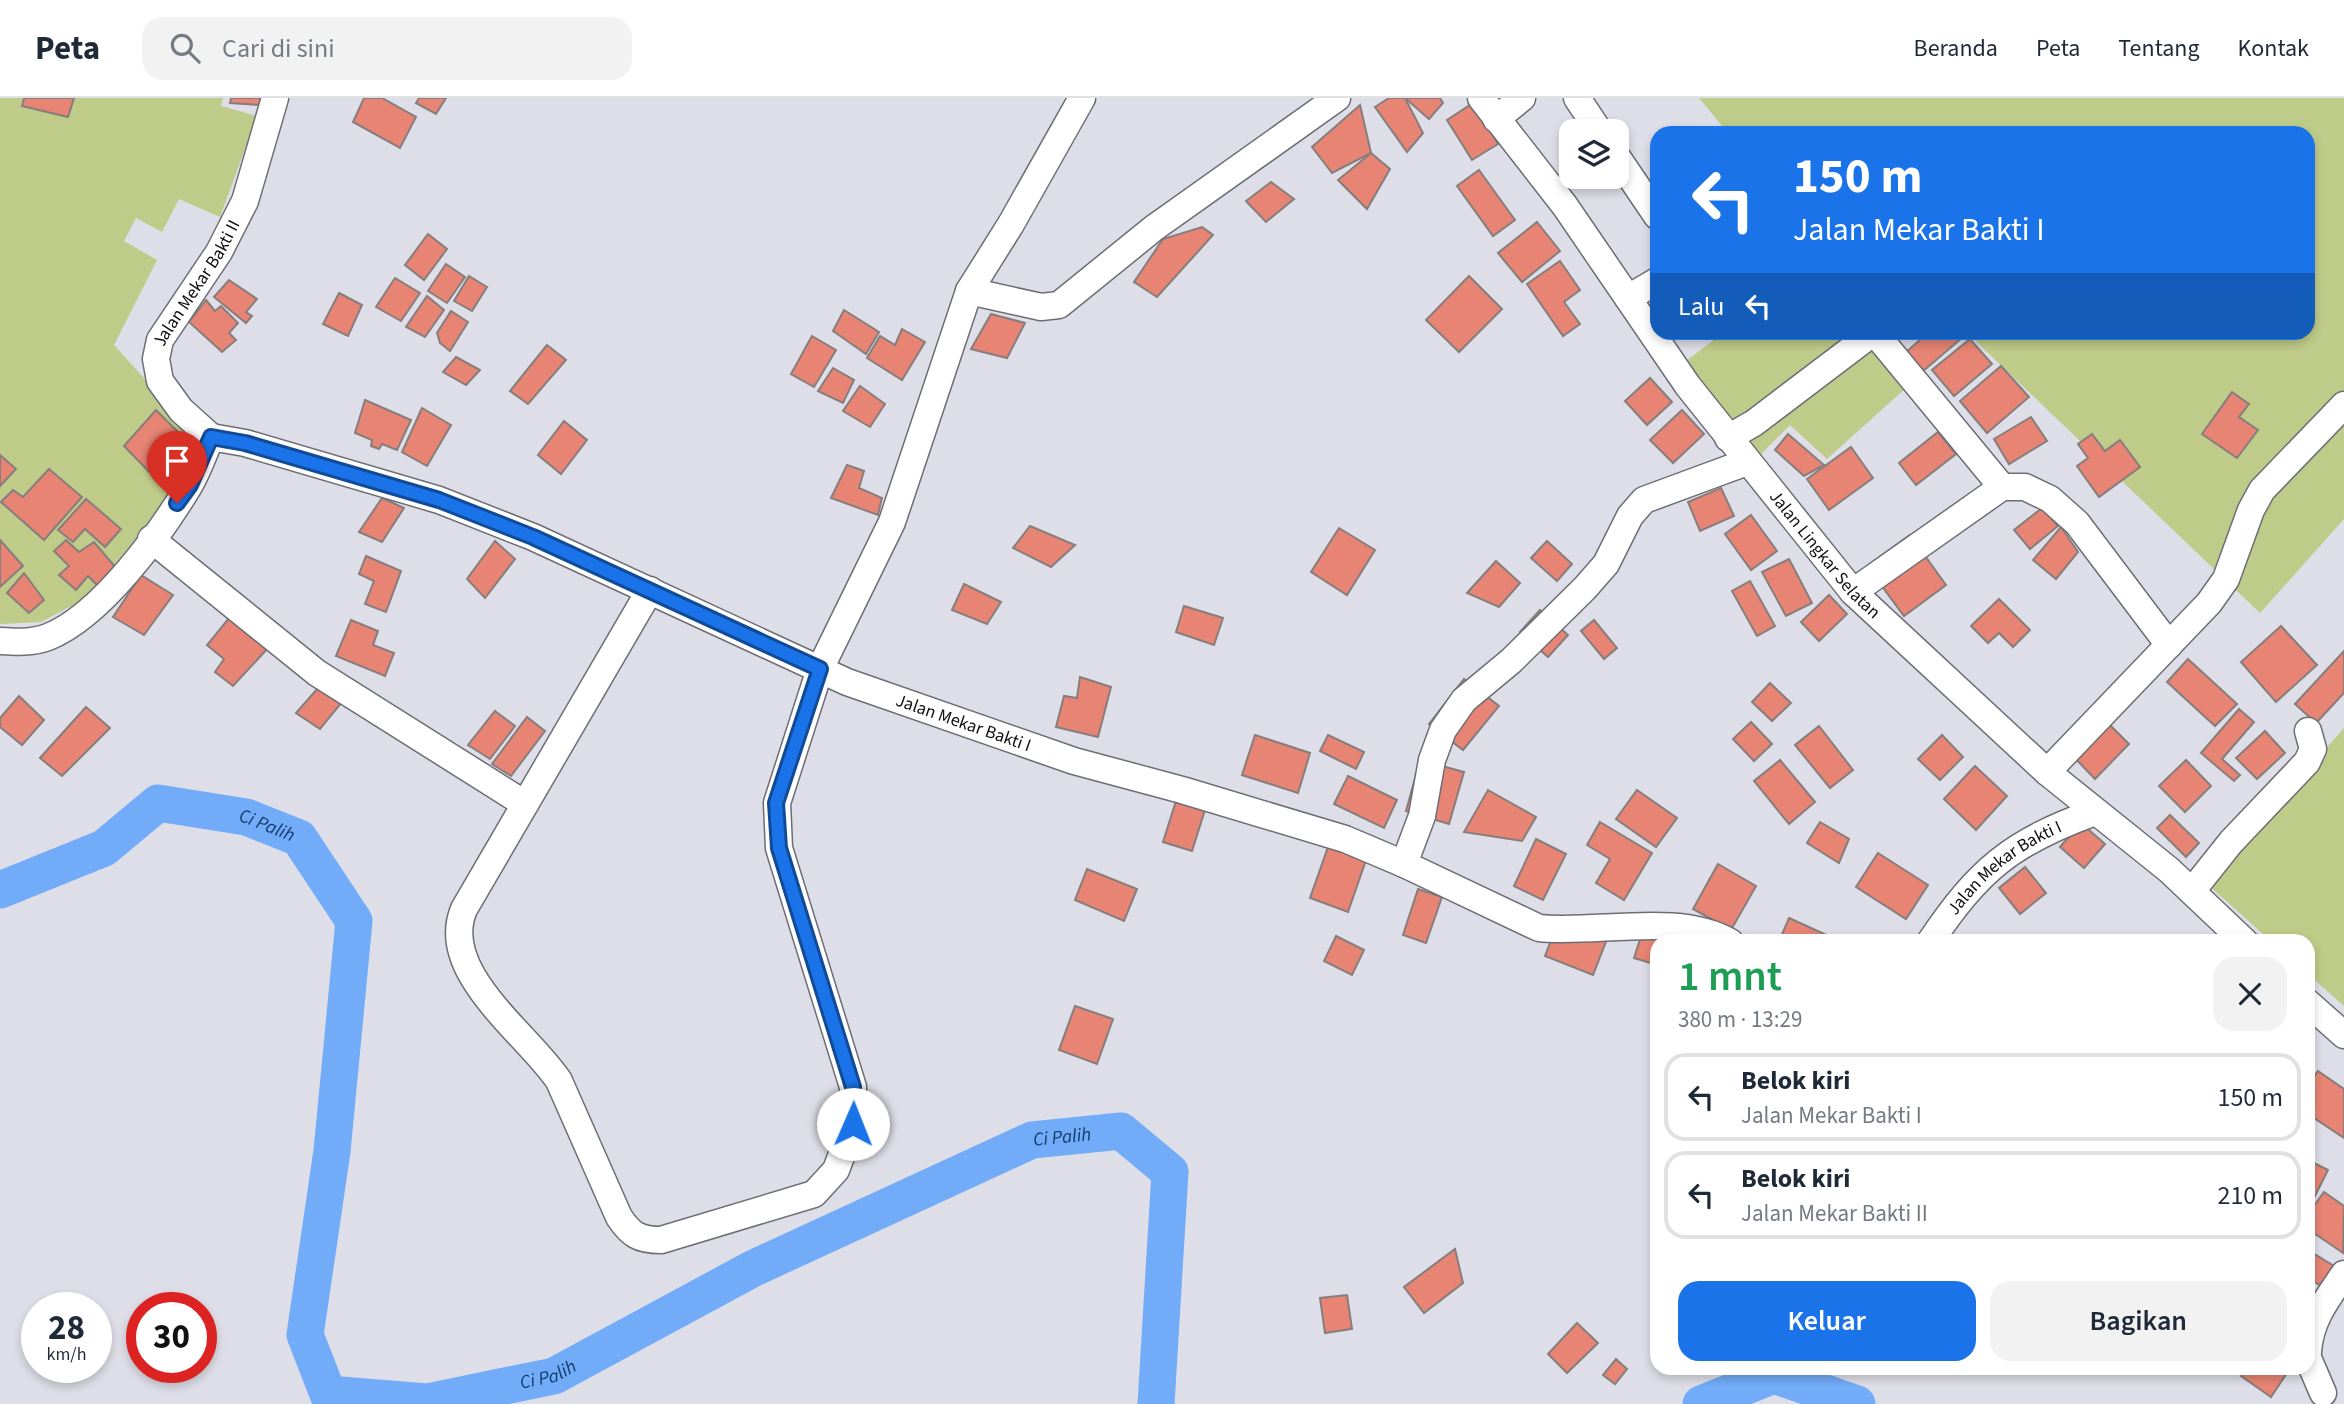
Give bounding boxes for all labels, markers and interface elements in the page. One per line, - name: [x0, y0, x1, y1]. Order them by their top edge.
- search box: [142, 17, 632, 80]
- text: Peta: [35, 25, 100, 72]
- icon: search: [166, 29, 204, 67]
- text: Cari di sini: [222, 30, 335, 67]
- text: Beranda: [1914, 31, 1998, 66]
- text: Peta: [2036, 31, 2080, 66]
- text: Tentang: [2118, 31, 2200, 66]
- text: Kontak: [2238, 31, 2309, 66]
- map controls: [1559, 119, 1629, 189]
- button: layers: [1559, 119, 1629, 189]
- text: 150 m: [1793, 142, 1922, 212]
- icon: left: [1678, 154, 1769, 245]
- text: Jalan Mekar Bakti I: [1793, 207, 2045, 253]
- street label: Jalan Mekar Bakti II: [147, 215, 246, 348]
- icon: left: [1739, 287, 1777, 325]
- text: Lalu: [1678, 288, 1725, 325]
- pin: [147, 431, 207, 503]
- icon: arrive: [158, 442, 196, 480]
- street label: Jalan Lingkar Selatan: [1764, 485, 1886, 624]
- street label: Jalan Mekar Bakti I: [893, 687, 1035, 758]
- water label: Ci Palih: [237, 803, 299, 849]
- street label: Jalan Mekar Bakti I: [1941, 814, 2065, 920]
- text: 1 mnt: [1678, 947, 1782, 1007]
- button: close: [2213, 957, 2287, 1031]
- text: 380 m · 13:29: [1678, 1003, 1802, 1036]
- text: Belok kiri: [1741, 1062, 1850, 1099]
- icon: left: [1682, 1078, 1720, 1116]
- text: 150 m: [2217, 1079, 2283, 1116]
- position arrow: [816, 1087, 890, 1161]
- text: Jalan Mekar Bakti I: [1741, 1099, 1922, 1132]
- water label: Ci Palih: [1032, 1121, 1092, 1153]
- text: Belok kiri: [1741, 1160, 1850, 1197]
- icon: left: [1682, 1176, 1720, 1214]
- text: 210 m: [2217, 1177, 2283, 1214]
- text: Jalan Mekar Bakti II: [1741, 1197, 1928, 1230]
- button: Keluar: [1678, 1281, 1976, 1361]
- button: Bagikan: [1990, 1281, 2287, 1361]
- speed limit sign: 30: [126, 1292, 217, 1383]
- text: 28: [48, 1303, 85, 1353]
- text: km/h: [47, 1342, 86, 1367]
- water label: Ci Palih: [517, 1353, 581, 1396]

